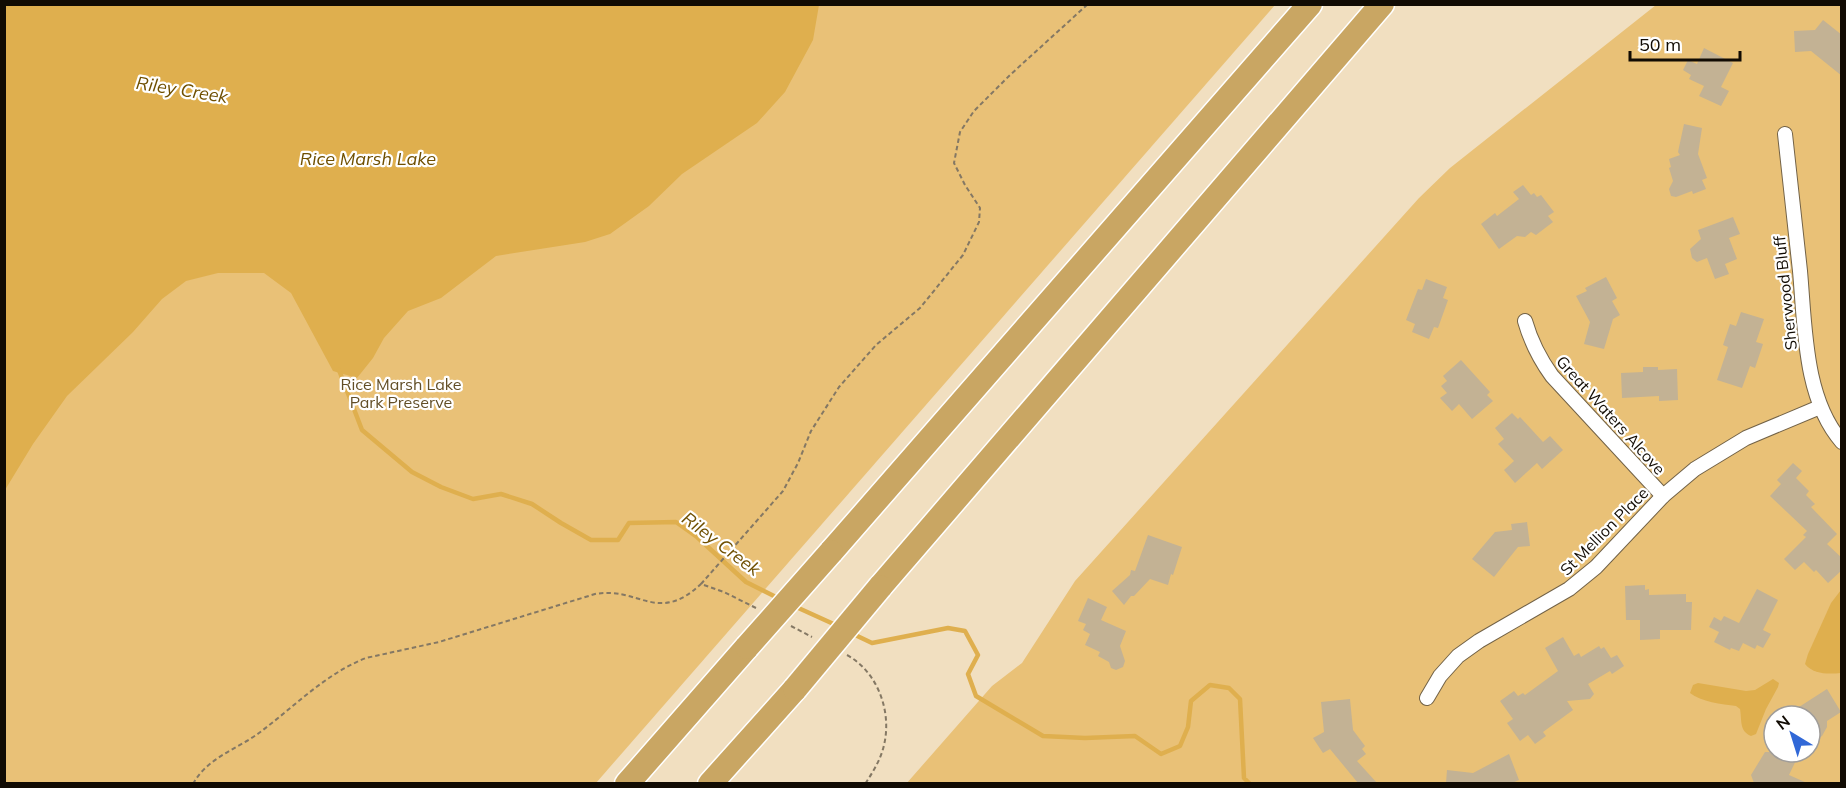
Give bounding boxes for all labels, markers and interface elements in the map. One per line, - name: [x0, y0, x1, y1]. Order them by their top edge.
- scale bar: [1630, 24, 1740, 62]
- text: 50 m: [1639, 33, 1681, 56]
- water label: Riley Creek: [135, 71, 230, 108]
- water label: Rice Marsh Lake: [300, 147, 436, 170]
- street label: Sherwood Bluff: [1769, 234, 1801, 351]
- street label: Great Waters Alcove: [1552, 351, 1670, 479]
- park label: Rice Marsh Lake Park Preserve: [340, 374, 462, 412]
- street label: St Mellion Place: [1556, 483, 1652, 579]
- water label: Riley Creek: [677, 507, 766, 581]
- north arrow: [1762, 704, 1822, 764]
- text: N: [1772, 711, 1794, 734]

